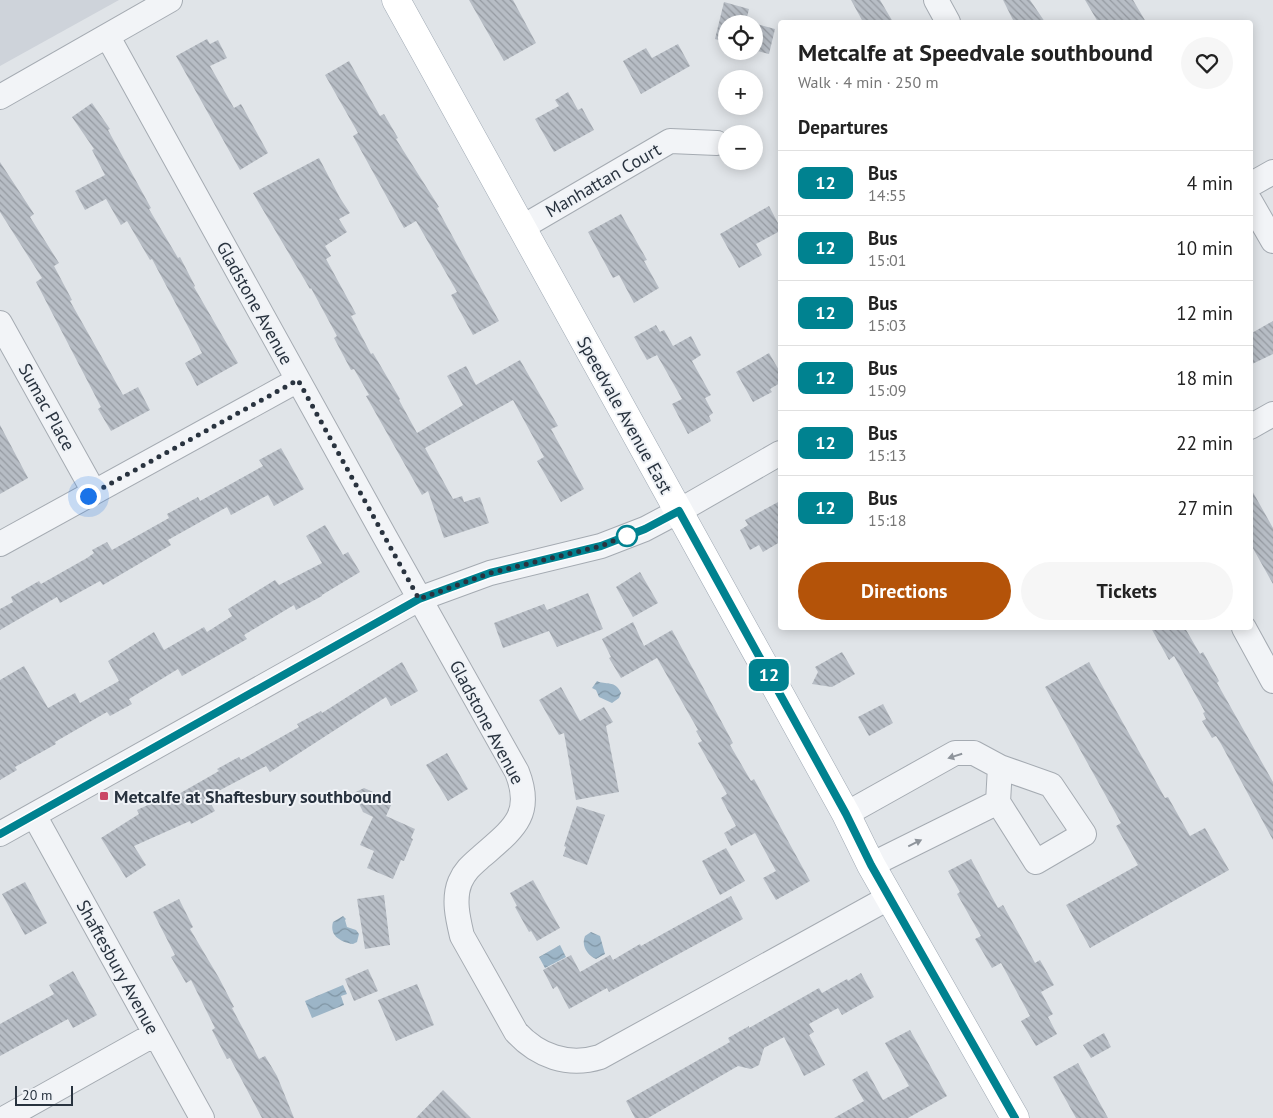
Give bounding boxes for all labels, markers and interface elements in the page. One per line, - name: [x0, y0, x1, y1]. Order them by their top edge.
- map controls: [718, 15, 763, 170]
- button: locate: [718, 15, 763, 60]
- text: Metcalfe at Speedvale southbound: [798, 37, 1153, 68]
- button: heart: [1181, 37, 1233, 89]
- button: +: [718, 70, 763, 115]
- text: Walk · 4 min · 250 m: [798, 72, 938, 92]
- text: Departures: [798, 115, 888, 139]
- button: −: [718, 125, 763, 170]
- street label: Manhattan Court: [541, 138, 665, 222]
- text: Bus: [868, 161, 897, 185]
- text: 12: [815, 171, 836, 194]
- text: 4 min: [1187, 171, 1233, 195]
- text: 14:55: [868, 185, 906, 205]
- text: Bus: [868, 226, 897, 250]
- text: 12: [815, 236, 836, 259]
- text: 10 min: [1176, 236, 1233, 260]
- street label: Gladstone Avenue: [212, 237, 298, 369]
- text: 15:01: [868, 250, 906, 270]
- text: Bus: [868, 291, 897, 315]
- text: 12: [815, 301, 836, 324]
- text: 12 min: [1176, 301, 1233, 325]
- text: 15:03: [868, 315, 906, 335]
- street label: Speedvale Avenue East: [572, 332, 678, 498]
- text: Bus: [868, 356, 897, 380]
- street label: Sumac Place: [14, 359, 80, 455]
- text: 12: [815, 366, 836, 389]
- text: 18 min: [1176, 366, 1233, 390]
- text: 15:09: [868, 380, 906, 400]
- text: Bus: [868, 421, 897, 445]
- text: 12: [815, 431, 836, 454]
- text: 22 min: [1176, 431, 1233, 455]
- text: 15:13: [868, 445, 906, 465]
- your location: [76, 484, 101, 509]
- text: Bus: [868, 486, 897, 510]
- text: 12: [815, 496, 836, 519]
- text: 27 min: [1177, 496, 1233, 520]
- text: 15:18: [868, 510, 906, 530]
- unlabelled marker: [616, 525, 638, 547]
- button: Directions: [798, 562, 1011, 620]
- button: Tickets: [1021, 562, 1233, 620]
- street label: Gladstone Avenue: [445, 656, 529, 788]
- line badge: 12: [746, 659, 792, 691]
- text: 12: [759, 663, 779, 686]
- one-way arrow: [947, 752, 962, 760]
- place label: Metcalfe at Shaftesbury southbound: [114, 785, 391, 808]
- marker: Metcalfe at Shaftesbury southbound: [98, 790, 110, 802]
- one-way arrow: [908, 839, 922, 847]
- street label: Shaftesbury Avenue: [72, 896, 164, 1038]
- scale bar: [15, 1083, 72, 1106]
- text: 20 m: [22, 1086, 52, 1104]

